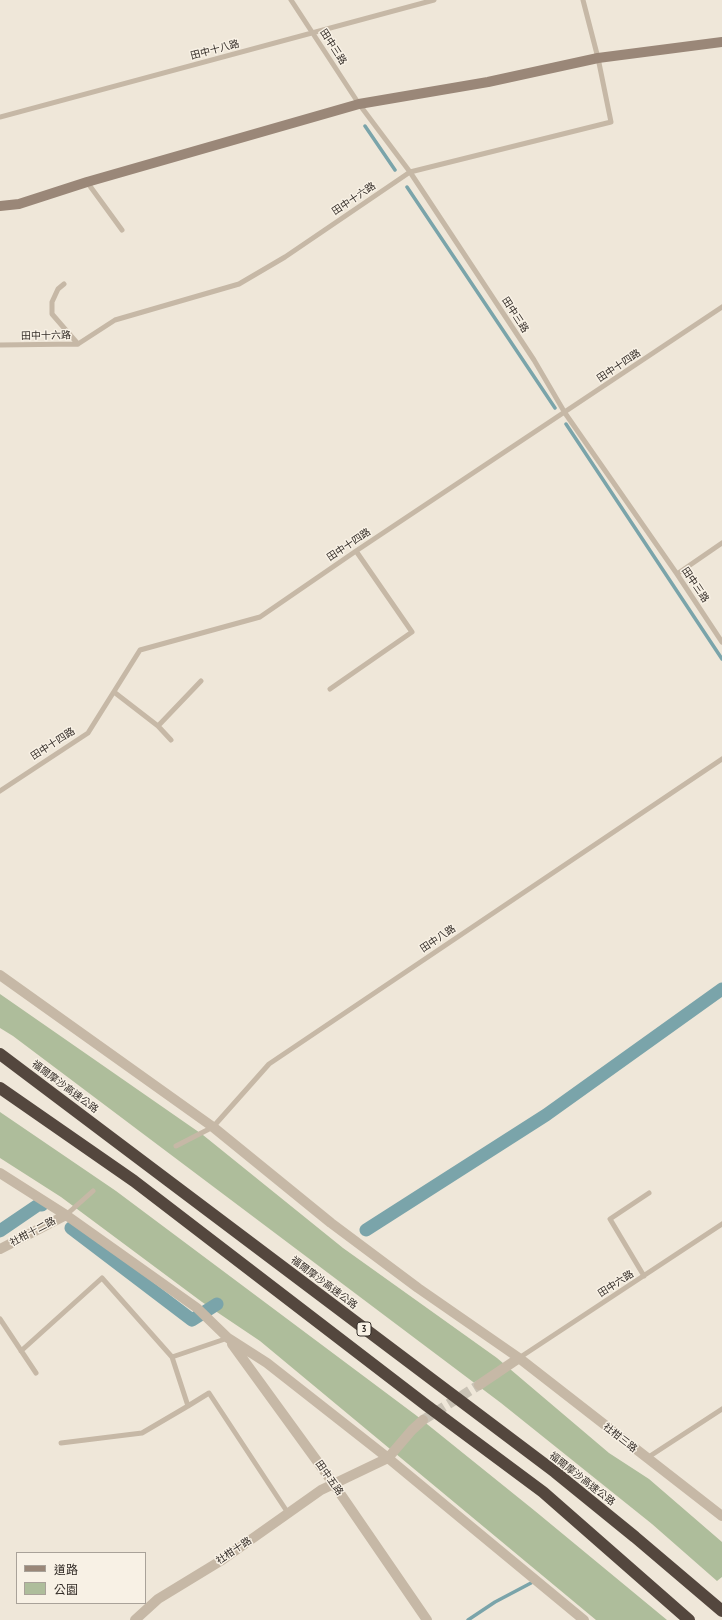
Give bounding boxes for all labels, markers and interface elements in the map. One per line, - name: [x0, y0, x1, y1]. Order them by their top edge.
- street label: 田中三路: [317, 27, 349, 67]
- street label: 田中十八路: [189, 38, 241, 62]
- street label: 田中十六路: [330, 180, 378, 218]
- street label: 田中三路: [499, 295, 531, 335]
- street label: 田中十六路: [21, 330, 71, 342]
- street label: 田中十四路: [595, 347, 643, 385]
- street label: 田中十四路: [325, 526, 373, 564]
- street label: 田中三路: [679, 565, 711, 605]
- street label: 田中十四路: [29, 725, 77, 763]
- street label: 田中八路: [418, 923, 458, 955]
- street label: 福爾摩沙高速公路: [29, 1058, 101, 1116]
- street label: 社柑十二路: [8, 1215, 58, 1249]
- street label: 福爾摩沙高速公路: [288, 1254, 360, 1312]
- street label: 田中六路: [596, 1268, 636, 1300]
- road number: 3: [357, 1322, 371, 1336]
- street label: 社柑三路: [601, 1421, 639, 1455]
- street label: 福爾摩沙高速公路: [547, 1450, 617, 1508]
- street label: 田中五路: [313, 1458, 345, 1498]
- street label: 社柑十路: [214, 1535, 254, 1567]
- legend: [16, 1552, 146, 1604]
- text: 道路: [54, 1562, 78, 1577]
- text: 公園: [54, 1582, 78, 1597]

